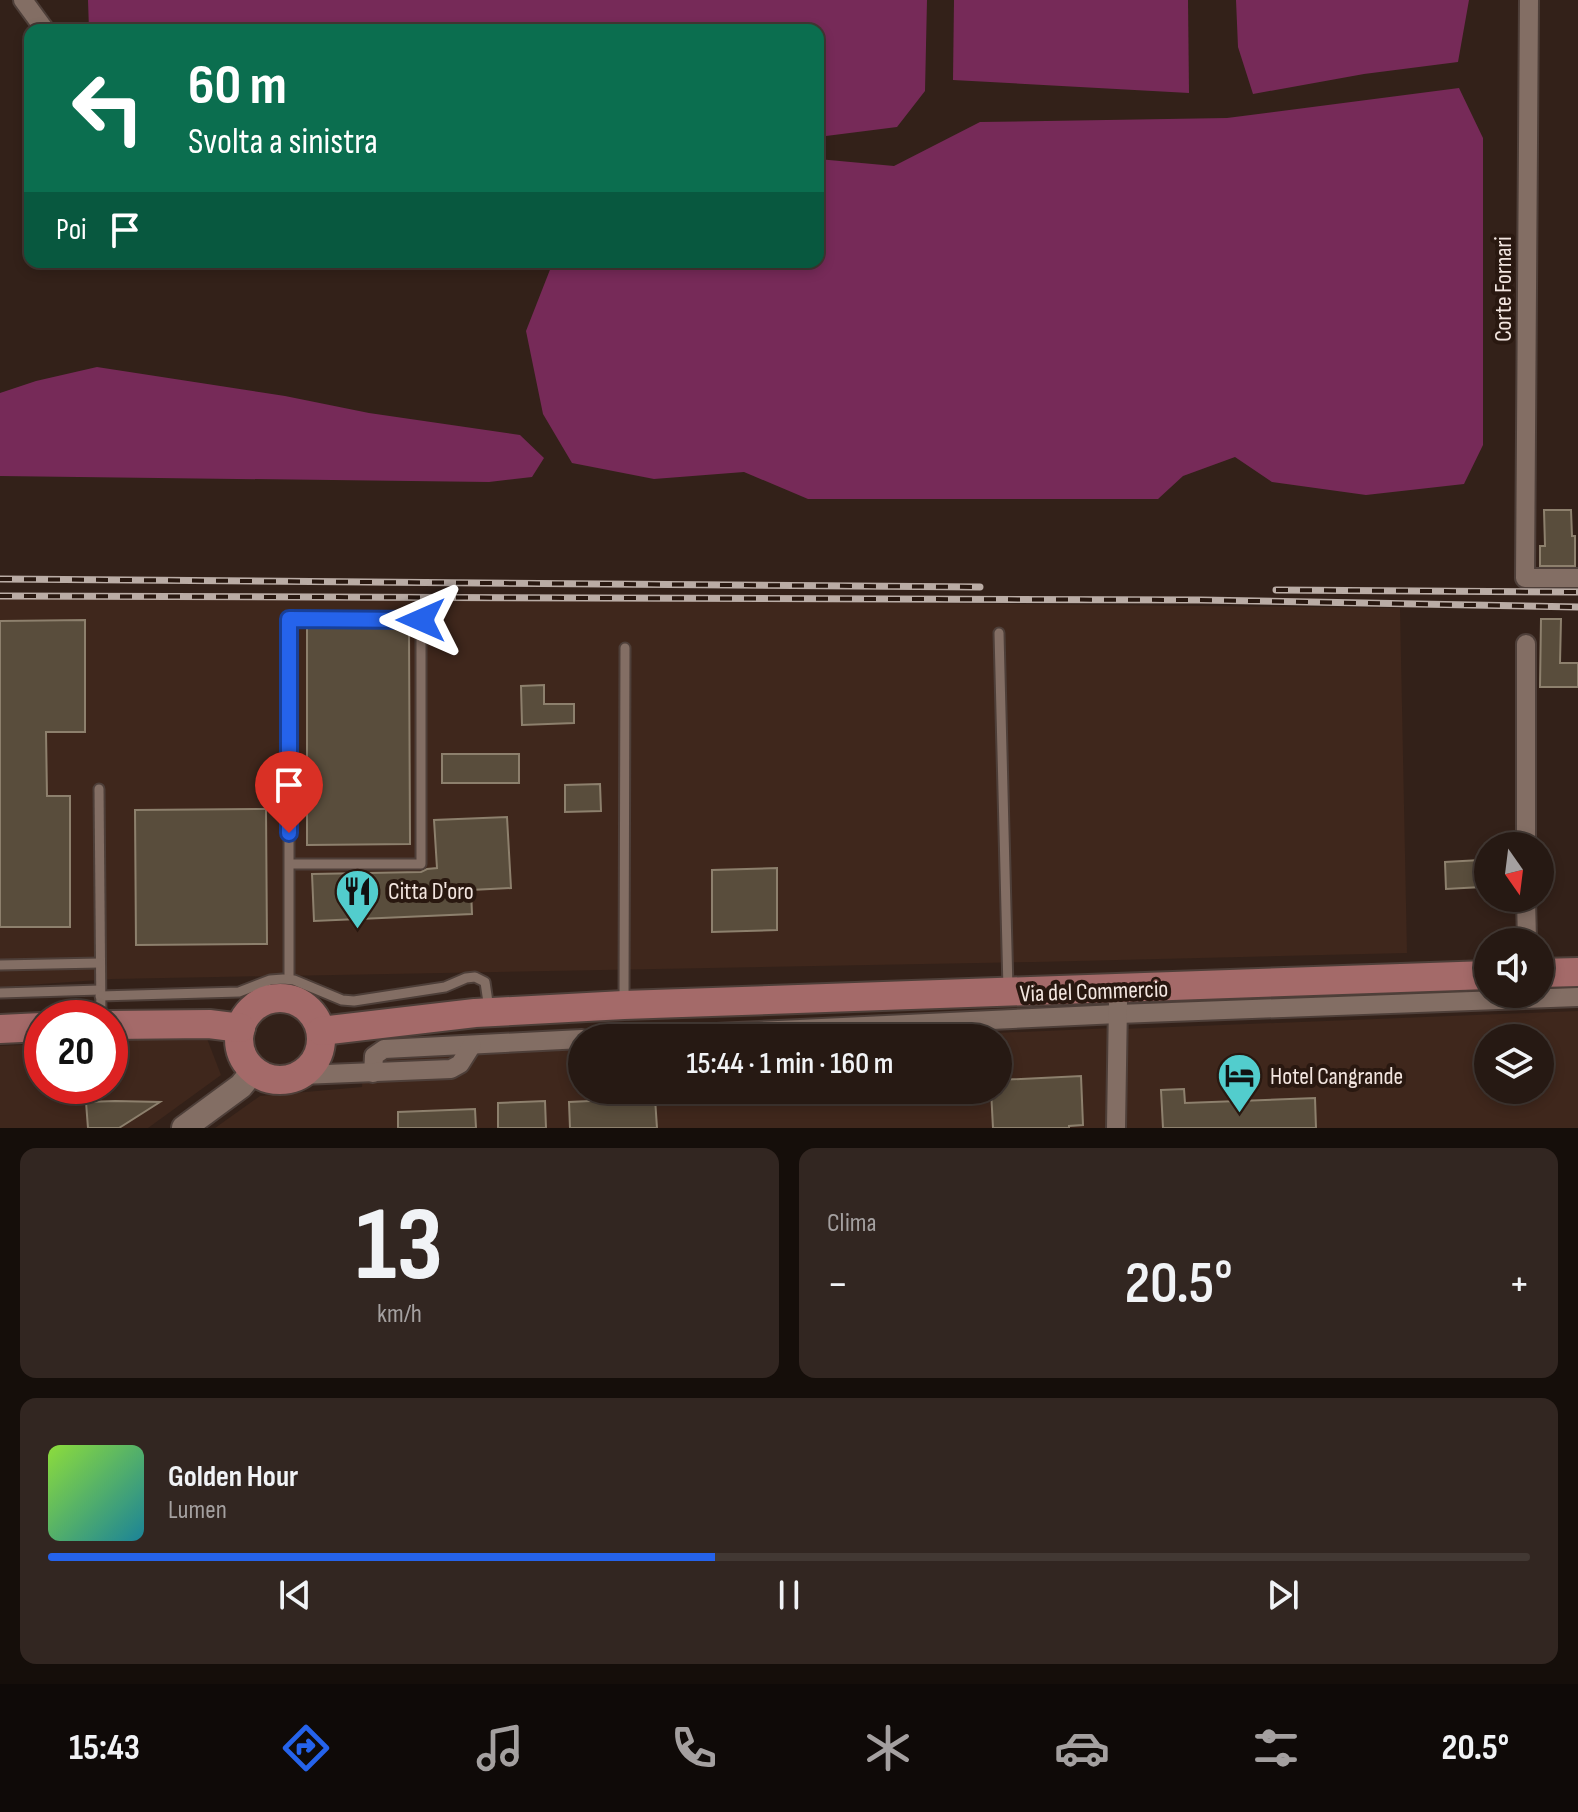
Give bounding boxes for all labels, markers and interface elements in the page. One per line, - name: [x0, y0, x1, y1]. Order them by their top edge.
- text: 60 m: [188, 53, 287, 120]
- icon: left: [56, 56, 160, 160]
- text: Svolta a sinistra: [188, 121, 378, 164]
- icon: arrive: [103, 208, 147, 252]
- text: Poi: [56, 212, 87, 248]
- street label: Corte Fornari: [1489, 236, 1518, 342]
- position arrow: [379, 578, 463, 662]
- pin: [255, 751, 323, 833]
- icon: arrive: [267, 763, 311, 807]
- north arrow: [1474, 832, 1554, 912]
- map controls: [1474, 832, 1554, 1104]
- restaurant icon: Citta D'oro: [333, 867, 381, 930]
- place label: Citta D'oro: [388, 877, 474, 906]
- button: sound: [1474, 928, 1554, 1008]
- street label: Via del Commercio: [1019, 974, 1169, 1009]
- speed limit sign: 20: [24, 1000, 128, 1104]
- button: layers: [1474, 1024, 1554, 1104]
- text: 15:44 · 1 min · 160 m: [687, 1046, 893, 1082]
- hotel icon: Hotel Cangrande: [1215, 1052, 1263, 1115]
- place label: Hotel Cangrande: [1270, 1062, 1403, 1091]
- text: 13: [356, 1184, 443, 1309]
- text: Clima: [827, 1208, 877, 1239]
- text: 20.5°: [1124, 1248, 1233, 1320]
- text: −: [827, 1258, 849, 1311]
- text: +: [1508, 1258, 1530, 1311]
- text: km/h: [377, 1299, 422, 1330]
- text: Golden Hour: [168, 1459, 298, 1495]
- text: Lumen: [168, 1495, 227, 1526]
- icon: previous: [273, 1573, 317, 1617]
- icon: pause: [767, 1573, 811, 1617]
- icon: next: [1261, 1573, 1305, 1617]
- icon: directions: [278, 1720, 334, 1776]
- icon: music: [472, 1720, 528, 1776]
- icon: phone: [666, 1720, 722, 1776]
- icon: climate: [860, 1720, 916, 1776]
- icon: car: [1054, 1720, 1110, 1776]
- icon: filters: [1248, 1720, 1304, 1776]
- text: 15:43: [69, 1727, 140, 1770]
- text: 20.5°: [1442, 1727, 1509, 1770]

